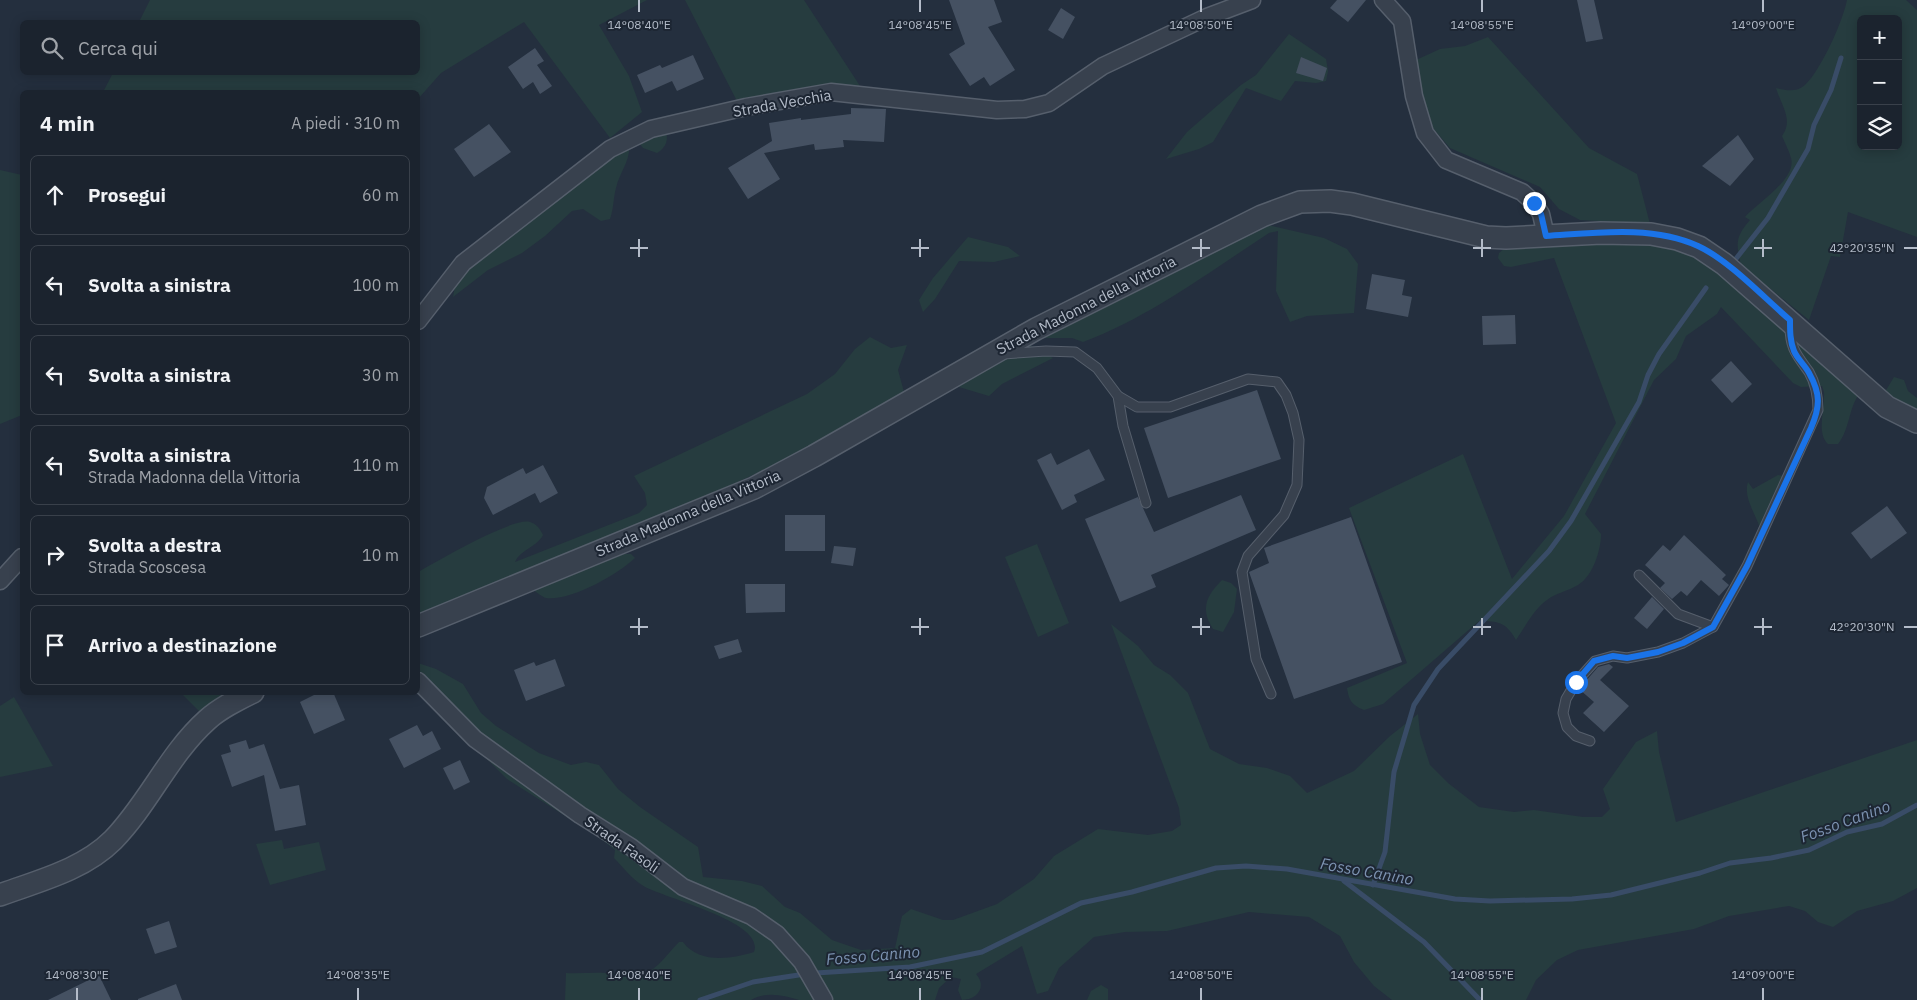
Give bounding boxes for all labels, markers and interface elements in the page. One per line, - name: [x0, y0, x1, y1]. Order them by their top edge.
- map controls: [1857, 15, 1902, 150]
- button: +: [1857, 15, 1902, 60]
- text: 14°08'40"E: [607, 17, 671, 32]
- text: 14°08'45"E: [888, 17, 952, 32]
- text: 14°08'50"E: [1169, 17, 1233, 32]
- text: 14°08'55"E: [1450, 17, 1514, 32]
- text: 14°09'00"E: [1731, 17, 1795, 32]
- search box: [20, 20, 420, 75]
- icon: search: [38, 34, 66, 62]
- text: Cerca qui: [78, 36, 158, 60]
- button: −: [1857, 60, 1902, 105]
- street label: Strada Vecchia: [731, 85, 833, 121]
- button: layers: [1857, 105, 1902, 150]
- text: 4 min: [40, 109, 95, 137]
- text: A piedi · 310 m: [291, 113, 400, 133]
- icon: ahead: [41, 181, 69, 209]
- text: Prosegui: [88, 183, 166, 207]
- text: 60 m: [362, 185, 399, 205]
- route end: [1523, 192, 1546, 215]
- text: 42°20'35"N: [1829, 240, 1895, 255]
- street label: Strada Madonna della Vittoria: [993, 251, 1179, 359]
- icon: left: [41, 271, 69, 299]
- text: Svolta a sinistra: [88, 273, 231, 297]
- text: 100 m: [352, 275, 399, 295]
- icon: left: [41, 361, 69, 389]
- text: Svolta a sinistra: [88, 363, 231, 387]
- text: 30 m: [362, 365, 399, 385]
- text: Svolta a sinistra: [88, 443, 231, 467]
- icon: left: [41, 451, 69, 479]
- text: 110 m: [352, 455, 399, 475]
- street label: Strada Madonna della Vittoria: [593, 465, 783, 561]
- text: Strada Madonna della Vittoria: [88, 467, 300, 487]
- text: Svolta a destra: [88, 533, 221, 557]
- icon: right: [41, 541, 69, 569]
- text: 10 m: [362, 545, 399, 565]
- text: Strada Scoscesa: [88, 557, 206, 577]
- text: 42°20'30"N: [1829, 619, 1895, 634]
- icon: arrive: [41, 631, 69, 659]
- text: Arrivo a destinazione: [88, 633, 277, 657]
- route start: [1565, 671, 1588, 694]
- water label: Fosso Canino: [1797, 795, 1893, 847]
- street label: Strada Fasoli: [581, 811, 663, 877]
- water label: Fosso Canino: [1319, 853, 1415, 889]
- water label: Fosso Canino: [825, 941, 921, 969]
- text: 14°08'30"E: [45, 967, 109, 982]
- text: 14°08'35"E: [326, 967, 390, 982]
- text: 14°08'40"E: [607, 967, 671, 982]
- text: 14°08'45"E: [888, 967, 952, 982]
- text: 14°08'50"E: [1169, 967, 1233, 982]
- text: 14°08'55"E: [1450, 967, 1514, 982]
- text: 14°09'00"E: [1731, 967, 1795, 982]

